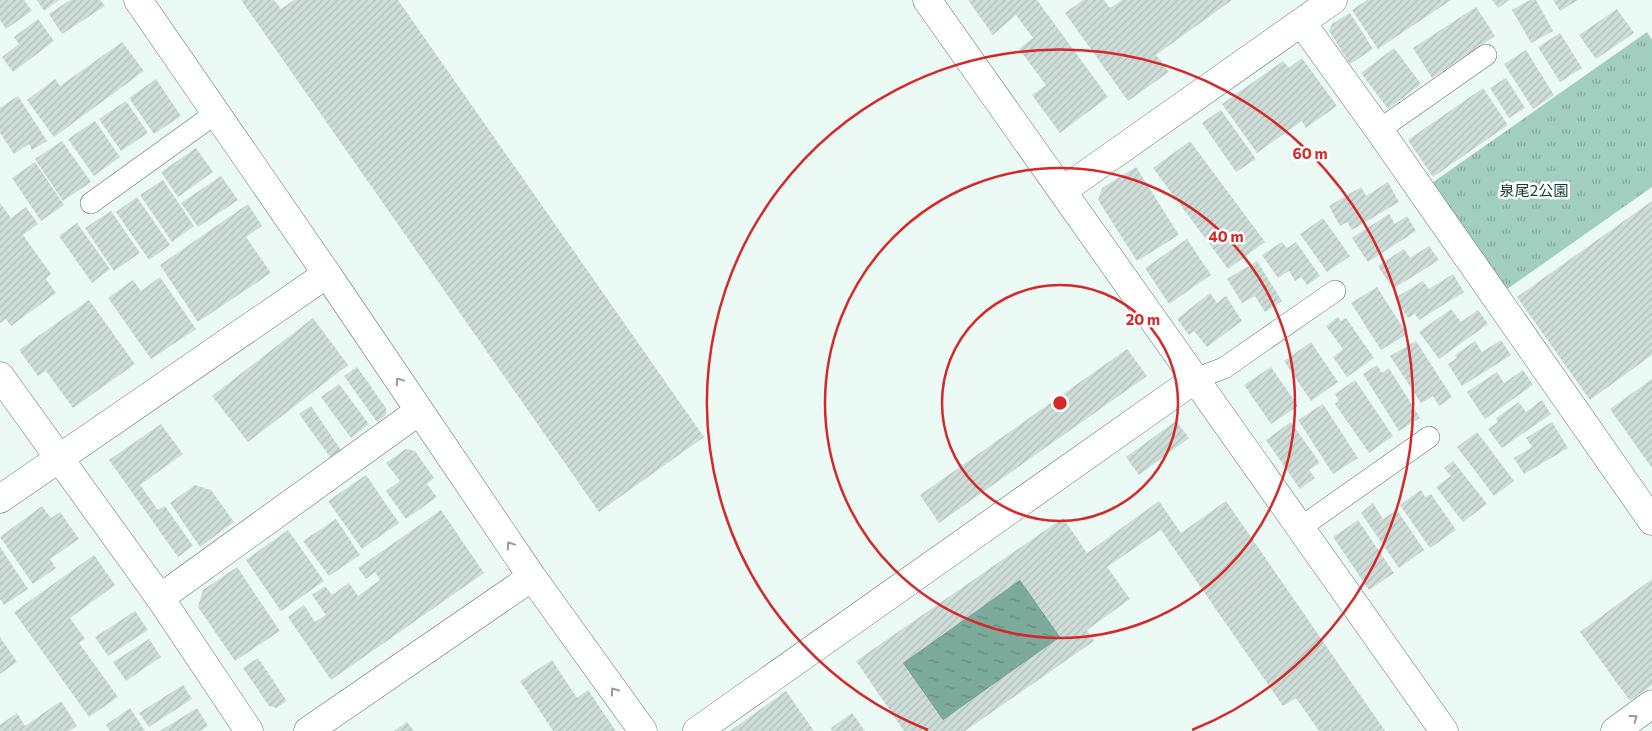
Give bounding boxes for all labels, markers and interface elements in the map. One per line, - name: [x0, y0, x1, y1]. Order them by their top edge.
- text: 60 m: [1292, 144, 1328, 162]
- park label: 泉尾2公園: [1500, 181, 1568, 199]
- text: 40 m: [1208, 227, 1244, 245]
- text: 20 m: [1126, 310, 1160, 328]
- one-way arrow: [396, 377, 405, 387]
- centre of rings: [1051, 394, 1069, 412]
- one-way arrow: [507, 541, 516, 551]
- one-way arrow: [611, 688, 620, 697]
- one-way arrow: [1628, 714, 1637, 724]

